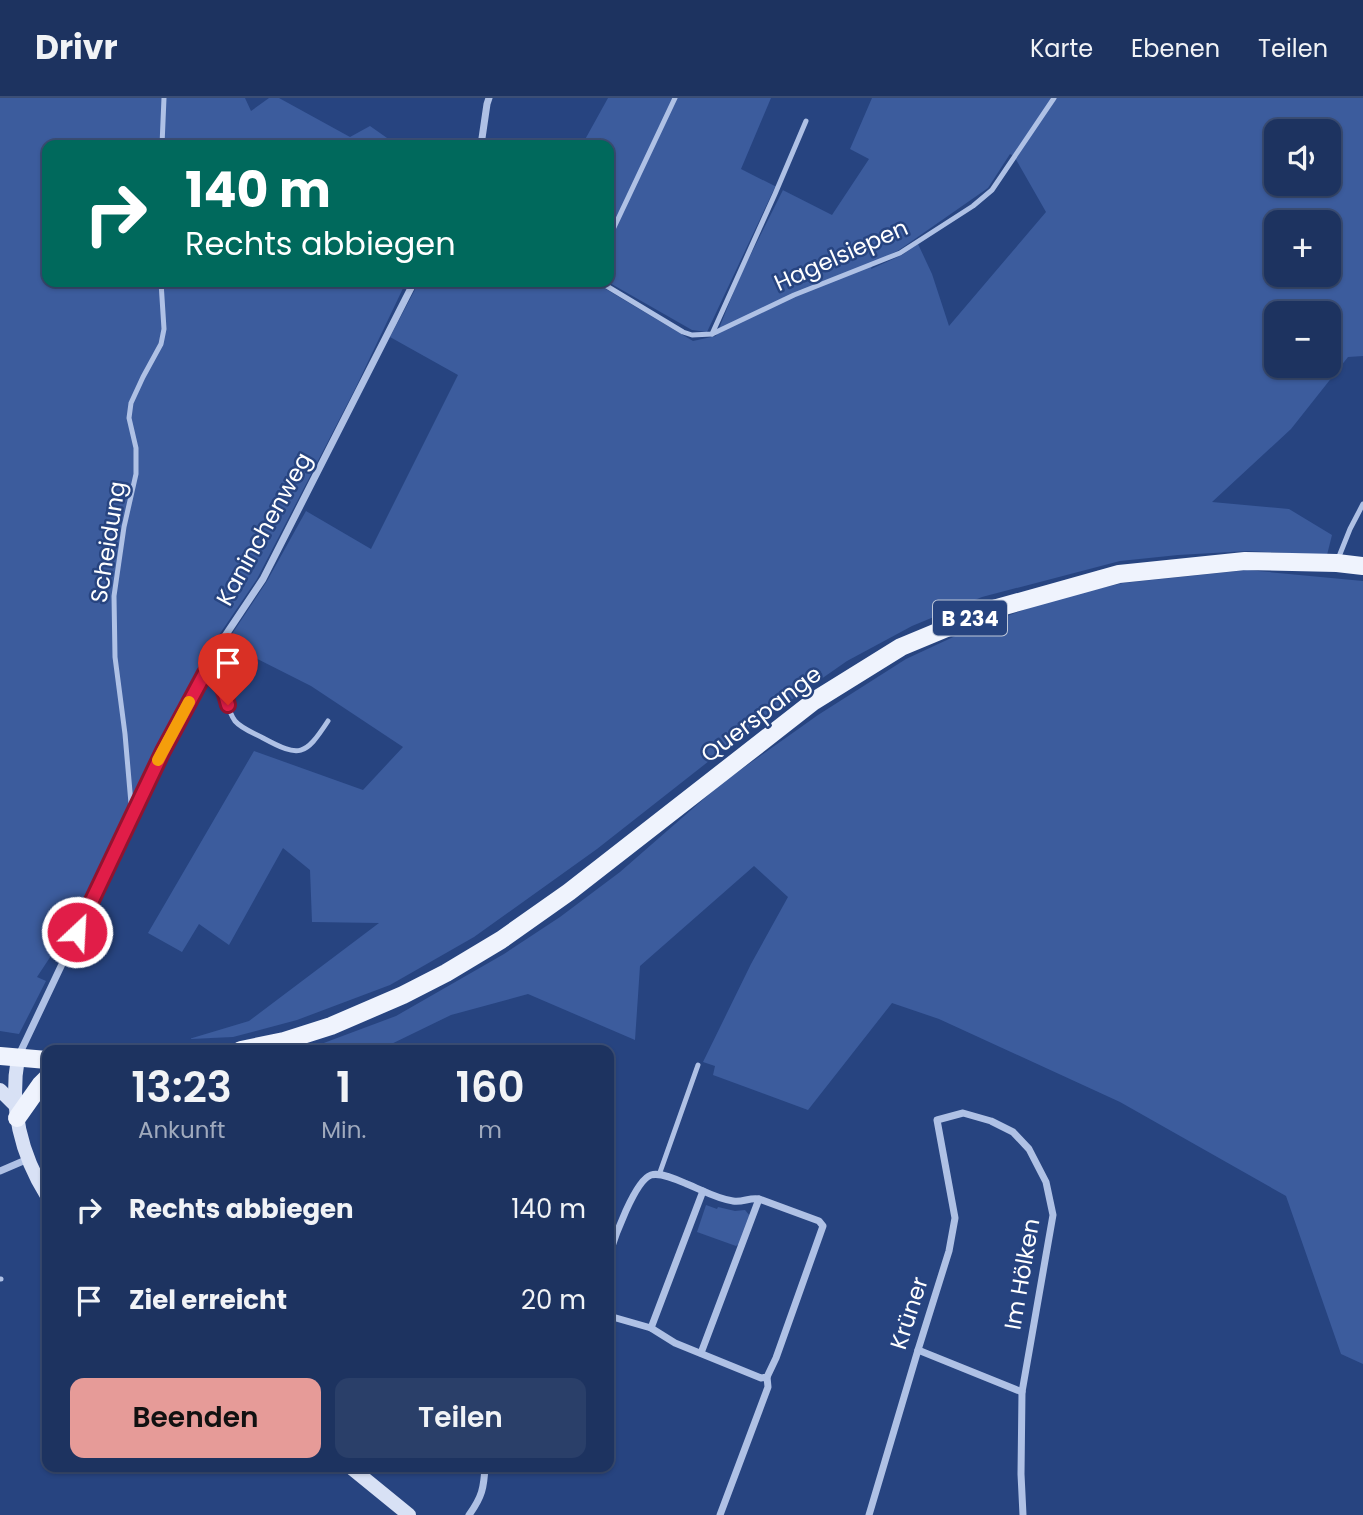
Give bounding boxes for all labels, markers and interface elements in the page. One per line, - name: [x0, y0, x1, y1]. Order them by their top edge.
- text: Drivr: [35, 24, 118, 71]
- text: Karte: [1030, 32, 1093, 65]
- text: Ebenen: [1131, 32, 1220, 65]
- text: Teilen: [1258, 32, 1328, 65]
- map controls: [1264, 119, 1341, 378]
- button: sound: [1264, 119, 1341, 196]
- text: 140 m: [185, 156, 331, 224]
- icon: right: [70, 168, 161, 259]
- button: +: [1264, 210, 1341, 287]
- street label: Hagelsiepen: [769, 211, 913, 299]
- text: Rechts abbiegen: [185, 221, 456, 266]
- button: −: [1264, 301, 1341, 378]
- street label: Kaninchenweg: [209, 447, 319, 611]
- street label: Scheidung: [83, 479, 133, 605]
- road number: B 234: [933, 601, 1007, 636]
- pin: [198, 633, 258, 705]
- icon: arrive: [209, 644, 247, 682]
- street label: Querspange: [694, 658, 828, 770]
- position arrow: [40, 895, 114, 969]
- text: 13:23: [131, 1058, 232, 1117]
- text: 1: [336, 1058, 351, 1117]
- text: 160: [456, 1058, 525, 1117]
- text: Ankunft: [138, 1114, 225, 1146]
- text: Min.: [321, 1114, 366, 1146]
- text: m: [478, 1114, 502, 1146]
- icon: right: [70, 1191, 108, 1229]
- text: Rechts abbiegen: [129, 1191, 354, 1227]
- text: 140 m: [511, 1191, 586, 1227]
- street label: Im Hölken: [996, 1216, 1048, 1332]
- street label: Krüner: [882, 1273, 936, 1353]
- icon: arrive: [70, 1282, 108, 1320]
- text: Ziel erreicht: [129, 1282, 287, 1318]
- text: 20 m: [521, 1282, 586, 1318]
- button: Beenden: [70, 1378, 321, 1458]
- button: Teilen: [335, 1378, 586, 1458]

